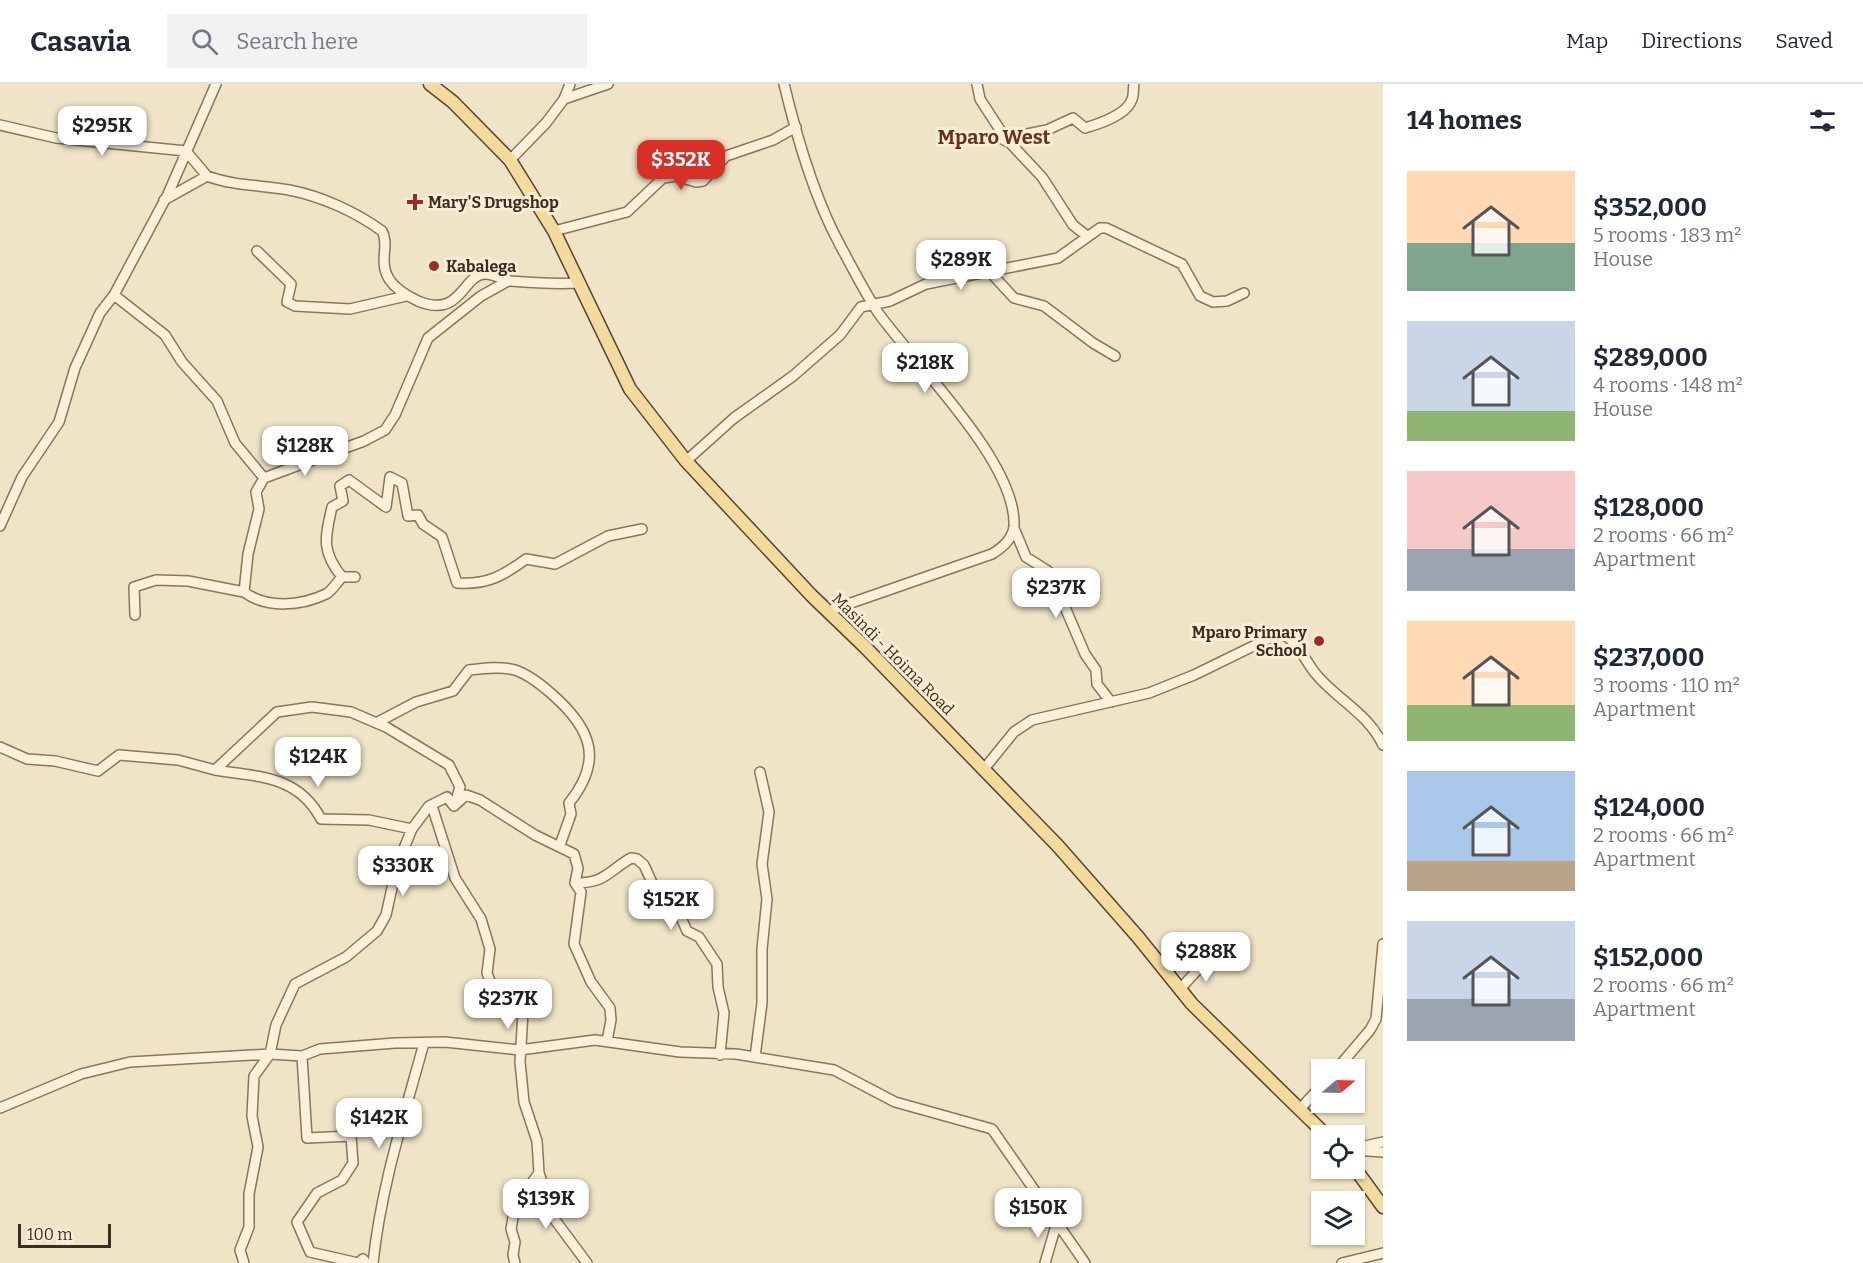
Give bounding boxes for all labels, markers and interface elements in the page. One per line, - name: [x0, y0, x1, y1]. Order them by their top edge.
- search box: [167, 14, 587, 68]
- text: Casavia: [30, 25, 131, 58]
- icon: search: [188, 25, 221, 58]
- text: Search here: [236, 28, 358, 55]
- text: Map: [1566, 28, 1608, 54]
- text: Directions: [1641, 28, 1742, 54]
- text: Saved: [1775, 28, 1833, 54]
- icon: filters: [1806, 104, 1839, 137]
- text: 14 homes: [1407, 105, 1522, 136]
- pin: $295K: [60, 106, 144, 157]
- text: $295K: [72, 113, 132, 137]
- district label: Mparo West: [938, 125, 1051, 149]
- pin: $352K: [639, 140, 723, 191]
- text: $352K: [651, 147, 711, 171]
- text: $352,000: [1593, 192, 1707, 223]
- marker: Mary'S Drugshop: [406, 193, 424, 211]
- place label: Mary'S Drugshop: [428, 193, 559, 212]
- icon: home: [1455, 195, 1527, 267]
- text: 5 rooms · 183 m²: [1593, 223, 1741, 247]
- pin: $289K: [919, 240, 1003, 291]
- text: $289K: [930, 247, 992, 271]
- text: House: [1593, 247, 1653, 271]
- place label: Kabalega: [446, 257, 516, 276]
- marker: Kabalega: [427, 259, 441, 273]
- text: $289,000: [1593, 342, 1708, 373]
- pin: $218K: [883, 343, 967, 394]
- icon: home: [1455, 345, 1527, 417]
- text: $218K: [896, 350, 954, 374]
- text: 4 rooms · 148 m²: [1593, 373, 1743, 397]
- text: House: [1593, 397, 1653, 421]
- pin: $128K: [263, 426, 347, 477]
- text: $128K: [276, 433, 334, 457]
- text: $128,000: [1593, 492, 1704, 523]
- icon: home: [1455, 495, 1527, 567]
- text: 2 rooms · 66 m²: [1593, 523, 1734, 547]
- text: Apartment: [1593, 547, 1696, 571]
- pin: $237K: [1014, 568, 1098, 619]
- text: $237K: [1026, 575, 1086, 599]
- street label: Masindi - Hoima Road: [828, 589, 958, 719]
- place label: Mparo Primary School: [1192, 623, 1307, 660]
- marker: Mparo Primary School: [1312, 634, 1326, 648]
- text: $237,000: [1593, 642, 1705, 673]
- icon: home: [1455, 645, 1527, 717]
- text: 3 rooms · 110 m²: [1593, 673, 1740, 697]
- text: Apartment: [1593, 697, 1696, 721]
- pin: $124K: [276, 737, 360, 788]
- text: $124K: [289, 744, 347, 768]
- text: $124,000: [1593, 792, 1705, 823]
- icon: home: [1455, 795, 1527, 867]
- text: 2 rooms · 66 m²: [1593, 823, 1734, 847]
- pin: $330K: [361, 846, 445, 897]
- text: Apartment: [1593, 847, 1696, 871]
- text: $330K: [372, 853, 434, 877]
- pin: $152K: [629, 880, 713, 931]
- text: $152K: [643, 887, 699, 911]
- pin: $288K: [1164, 932, 1248, 983]
- text: $288K: [1175, 939, 1237, 963]
- text: $152,000: [1593, 942, 1703, 973]
- icon: home: [1455, 945, 1527, 1017]
- text: 2 rooms · 66 m²: [1593, 973, 1734, 997]
- pin: $237K: [466, 979, 550, 1030]
- text: $237K: [478, 986, 538, 1010]
- text: Apartment: [1593, 997, 1696, 1021]
- north arrow: [1311, 1059, 1365, 1113]
- map controls: [1311, 1059, 1365, 1245]
- pin: $142K: [337, 1098, 421, 1149]
- text: $142K: [350, 1105, 408, 1129]
- button: locate: [1311, 1125, 1365, 1179]
- pin: $139K: [504, 1179, 588, 1230]
- text: $139K: [517, 1186, 575, 1210]
- pin: $150K: [996, 1188, 1080, 1239]
- button: layers: [1311, 1191, 1365, 1245]
- text: $150K: [1009, 1195, 1067, 1219]
- scale bar: [18, 1221, 111, 1248]
- text: 100 m: [27, 1225, 72, 1244]

